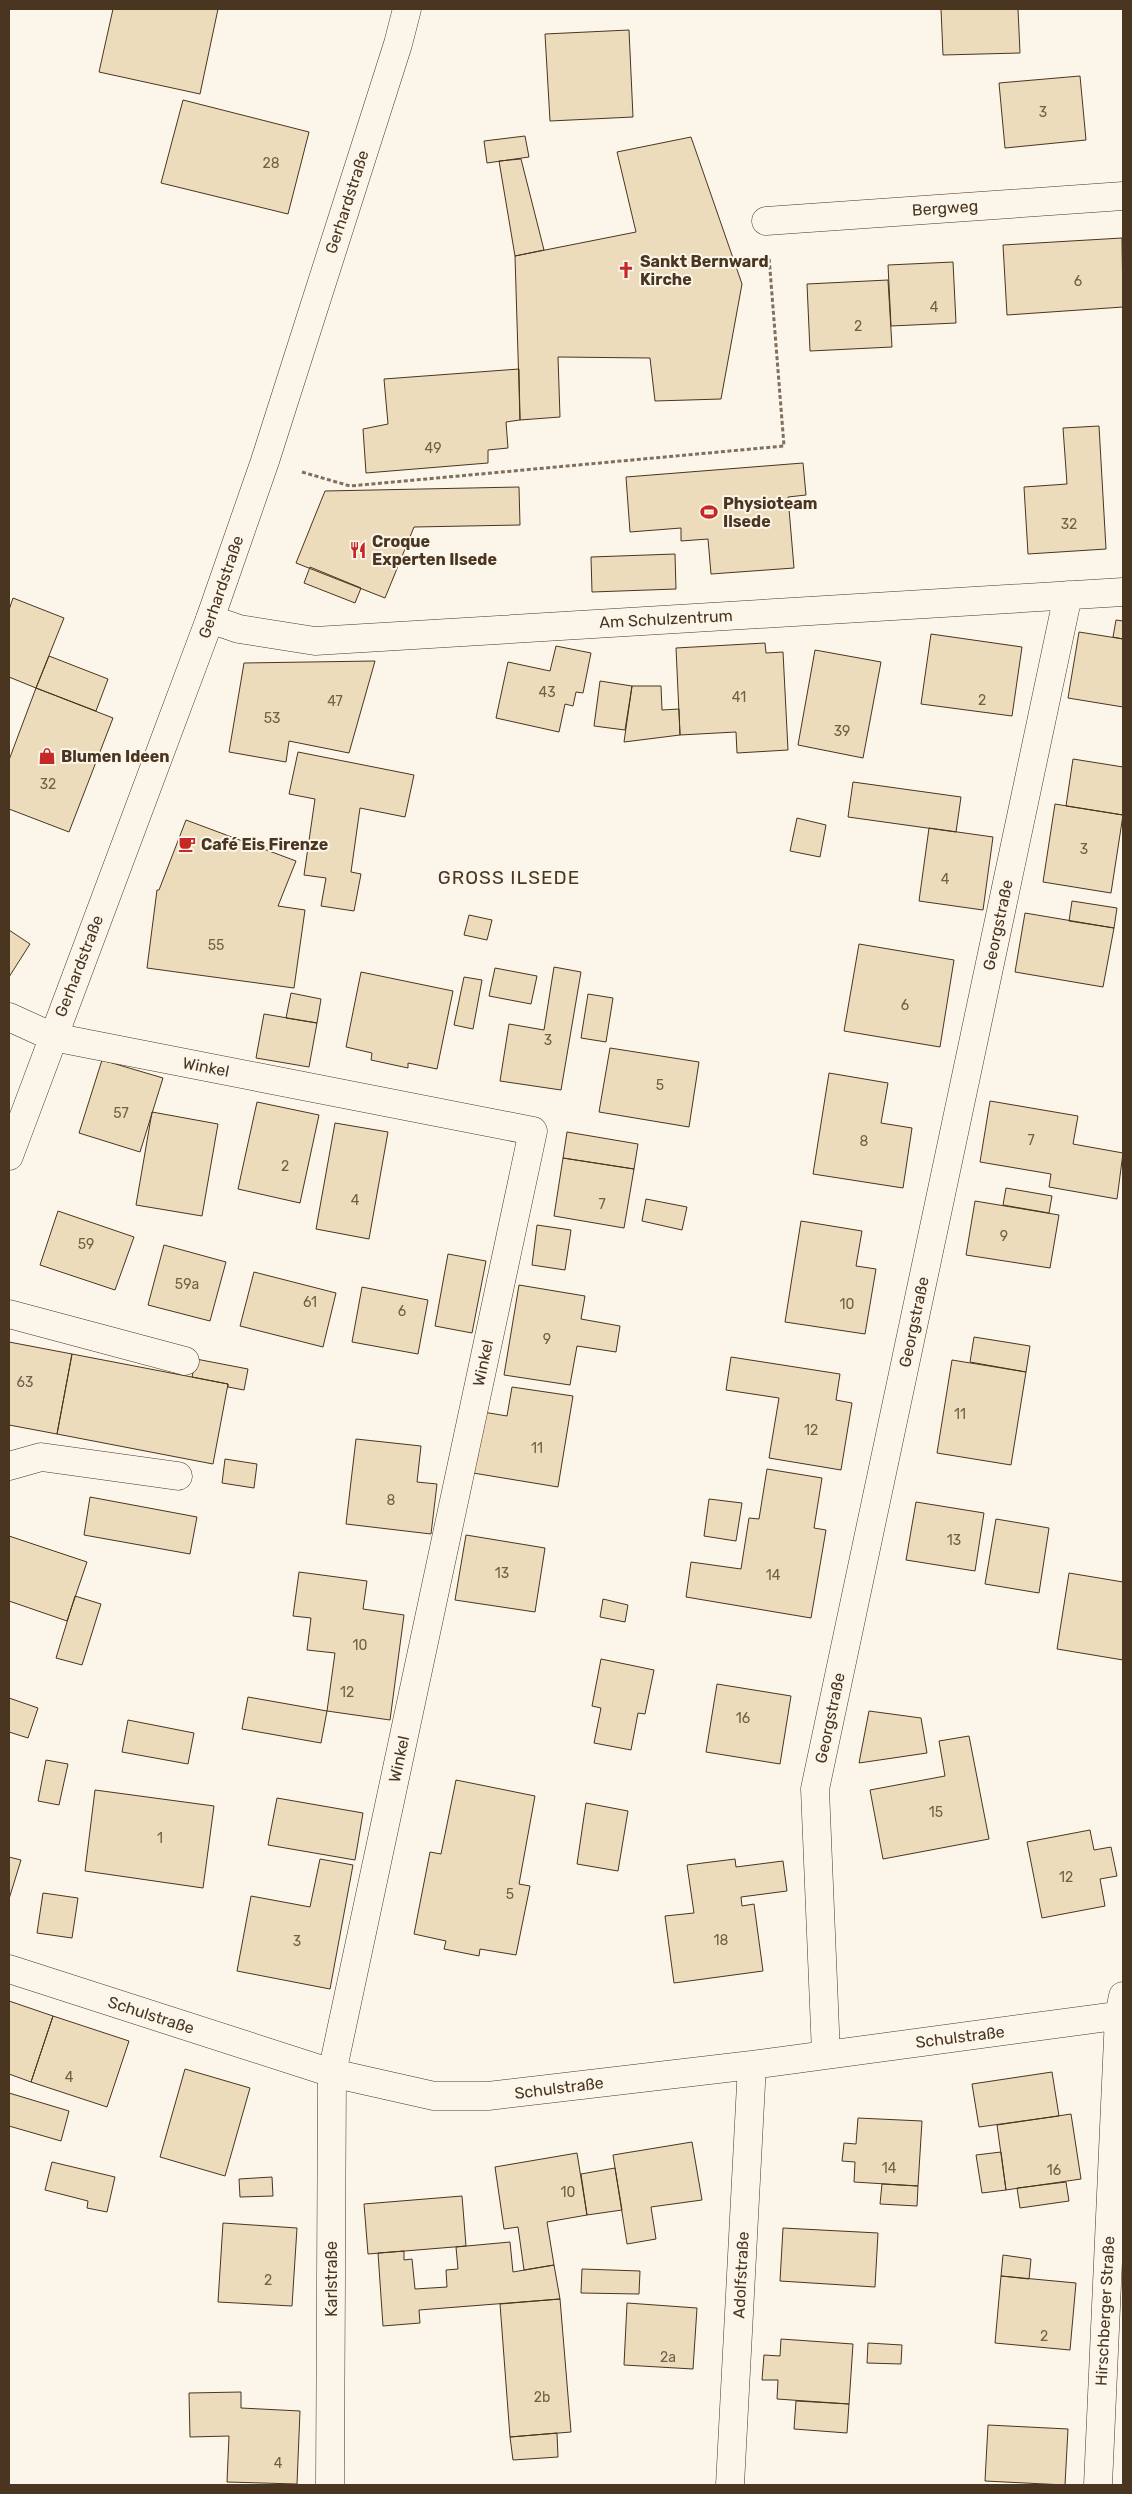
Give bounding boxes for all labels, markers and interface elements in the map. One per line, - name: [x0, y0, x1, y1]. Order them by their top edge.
- house number: 3: [1039, 104, 1047, 121]
- street label: Gerhardstraße: [321, 148, 373, 256]
- house number: 28: [262, 155, 280, 172]
- street label: Bergweg: [911, 196, 979, 220]
- place label: Sankt Bernward Kirche: [640, 252, 769, 289]
- church icon: Sankt Bernward Kirche: [616, 260, 636, 280]
- house number: 6: [1074, 273, 1082, 290]
- house number: 4: [930, 299, 939, 316]
- house number: 2: [854, 318, 862, 335]
- house number: 49: [425, 440, 441, 457]
- place label: Physioteam Ilsede: [723, 494, 817, 531]
- sports icon: Physioteam Ilsede: [699, 502, 719, 522]
- house number: 32: [1061, 516, 1077, 533]
- place label: Croque Experten Ilsede: [372, 532, 497, 569]
- street label: Gerhardstraße: [195, 533, 247, 641]
- restaurant icon: Croque Experten Ilsede: [348, 540, 368, 560]
- street label: Am Schulzentrum: [599, 606, 733, 632]
- house number: 43: [538, 684, 556, 701]
- house number: 41: [732, 689, 746, 706]
- house number: 2: [978, 692, 986, 709]
- house number: 47: [327, 693, 343, 710]
- house number: 53: [264, 710, 280, 727]
- house number: 39: [834, 723, 850, 740]
- shop icon: Blumen Ideen: [37, 746, 57, 766]
- place label: Blumen Ideen: [61, 747, 170, 766]
- house number: 32: [40, 776, 56, 793]
- cafe icon: Café Eis Firenze: [177, 834, 197, 854]
- place label: Café Eis Firenze: [201, 835, 328, 854]
- house number: 3: [1080, 841, 1088, 858]
- district label: GROSS ILSEDE: [438, 866, 580, 889]
- house number: 4: [941, 871, 950, 888]
- street label: Georgstraße: [979, 878, 1017, 972]
- street label: Gerhardstraße: [51, 912, 107, 1020]
- house number: 55: [208, 937, 224, 954]
- house number: 6: [901, 997, 909, 1014]
- house number: 3: [544, 1032, 552, 1049]
- street label: Winkel: [181, 1053, 231, 1081]
- house number: 5: [656, 1077, 664, 1094]
- house number: 57: [113, 1105, 129, 1122]
- house number: 7: [1027, 1132, 1035, 1149]
- house number: 8: [860, 1133, 869, 1150]
- house number: 2: [281, 1158, 289, 1175]
- house number: 4: [351, 1192, 360, 1209]
- house number: 7: [598, 1196, 606, 1213]
- house number: 9: [1000, 1228, 1008, 1245]
- house number: 59: [78, 1236, 94, 1253]
- street label: Georgstraße: [895, 1275, 933, 1369]
- house number: 59a: [175, 1276, 199, 1293]
- house number: 61: [303, 1294, 317, 1311]
- house number: 10: [840, 1296, 855, 1313]
- house number: 6: [398, 1303, 406, 1320]
- house number: 9: [543, 1331, 551, 1348]
- street label: Winkel: [469, 1338, 497, 1388]
- house number: 63: [17, 1374, 33, 1391]
- house number: 11: [954, 1406, 966, 1423]
- house number: 12: [804, 1422, 818, 1439]
- house number: 11: [531, 1440, 543, 1457]
- house number: 8: [387, 1492, 396, 1509]
- house number: 13: [947, 1532, 961, 1549]
- house number: 13: [495, 1565, 509, 1582]
- house number: 14: [766, 1567, 781, 1584]
- house number: 10: [353, 1637, 368, 1654]
- street label: Georgstraße: [811, 1671, 849, 1765]
- house number: 12: [340, 1684, 354, 1701]
- house number: 16: [736, 1710, 750, 1727]
- street label: Winkel: [385, 1734, 413, 1784]
- house number: 15: [929, 1804, 943, 1821]
- house number: 1: [157, 1830, 163, 1847]
- house number: 12: [1059, 1869, 1073, 1886]
- house number: 5: [506, 1886, 514, 1903]
- house number: 18: [714, 1932, 729, 1949]
- house number: 3: [293, 1933, 301, 1950]
- street label: Schulstraße: [105, 1992, 197, 2038]
- street label: Schulstraße: [914, 2022, 1006, 2052]
- house number: 4: [65, 2069, 74, 2086]
- street label: Schulstraße: [513, 2073, 605, 2103]
- house number: 14: [882, 2160, 897, 2177]
- house number: 16: [1047, 2162, 1061, 2179]
- house number: 10: [561, 2184, 576, 2201]
- street label: Adolfstraße: [729, 2231, 753, 2319]
- street label: Hirschberger Straße: [1092, 2236, 1118, 2386]
- street label: Karlstraße: [322, 2241, 341, 2317]
- house number: 2: [264, 2272, 272, 2289]
- house number: 2: [1040, 2328, 1048, 2345]
- house number: 2a: [660, 2349, 676, 2366]
- house number: 2b: [534, 2389, 550, 2406]
- house number: 4: [274, 2455, 283, 2472]

